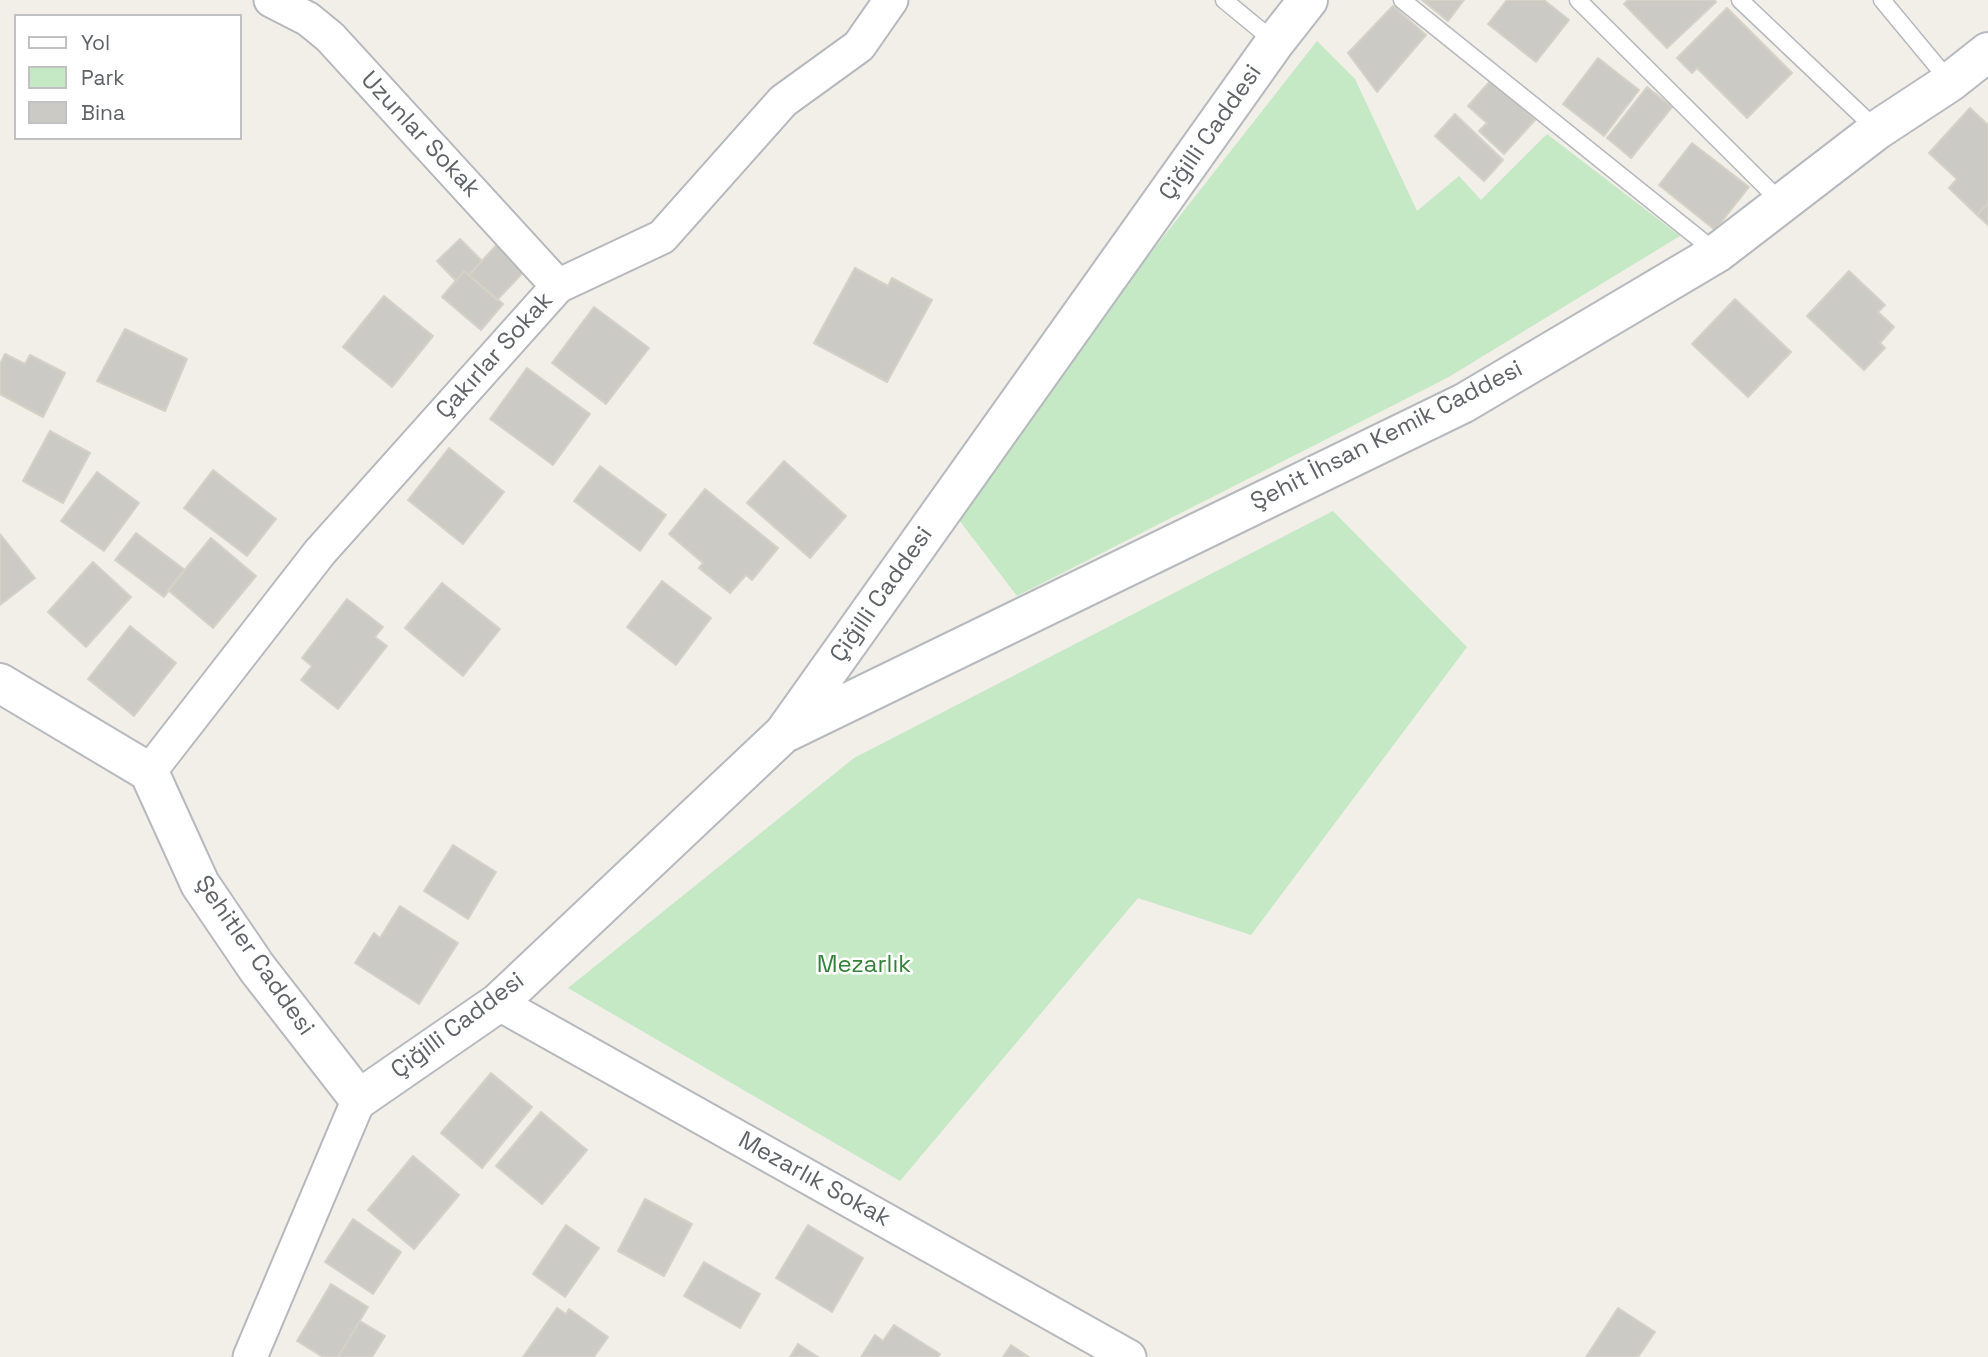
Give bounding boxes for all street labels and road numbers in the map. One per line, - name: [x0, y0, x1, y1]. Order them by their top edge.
- street label: Çiğilli Caddesi: [1154, 60, 1268, 206]
- street label: Uzunlar Sokak: [354, 66, 486, 204]
- street label: Çakırlar Sokak: [430, 287, 560, 425]
- street label: Şehit İhsan Kemik Caddesi: [1246, 355, 1528, 517]
- street label: Çiğilli Caddesi: [825, 522, 939, 668]
- street label: Şehitler Caddesi: [188, 871, 320, 1041]
- street label: Çiğilli Caddesi: [386, 967, 530, 1085]
- street label: Mezarlık Sokak: [733, 1126, 895, 1234]

